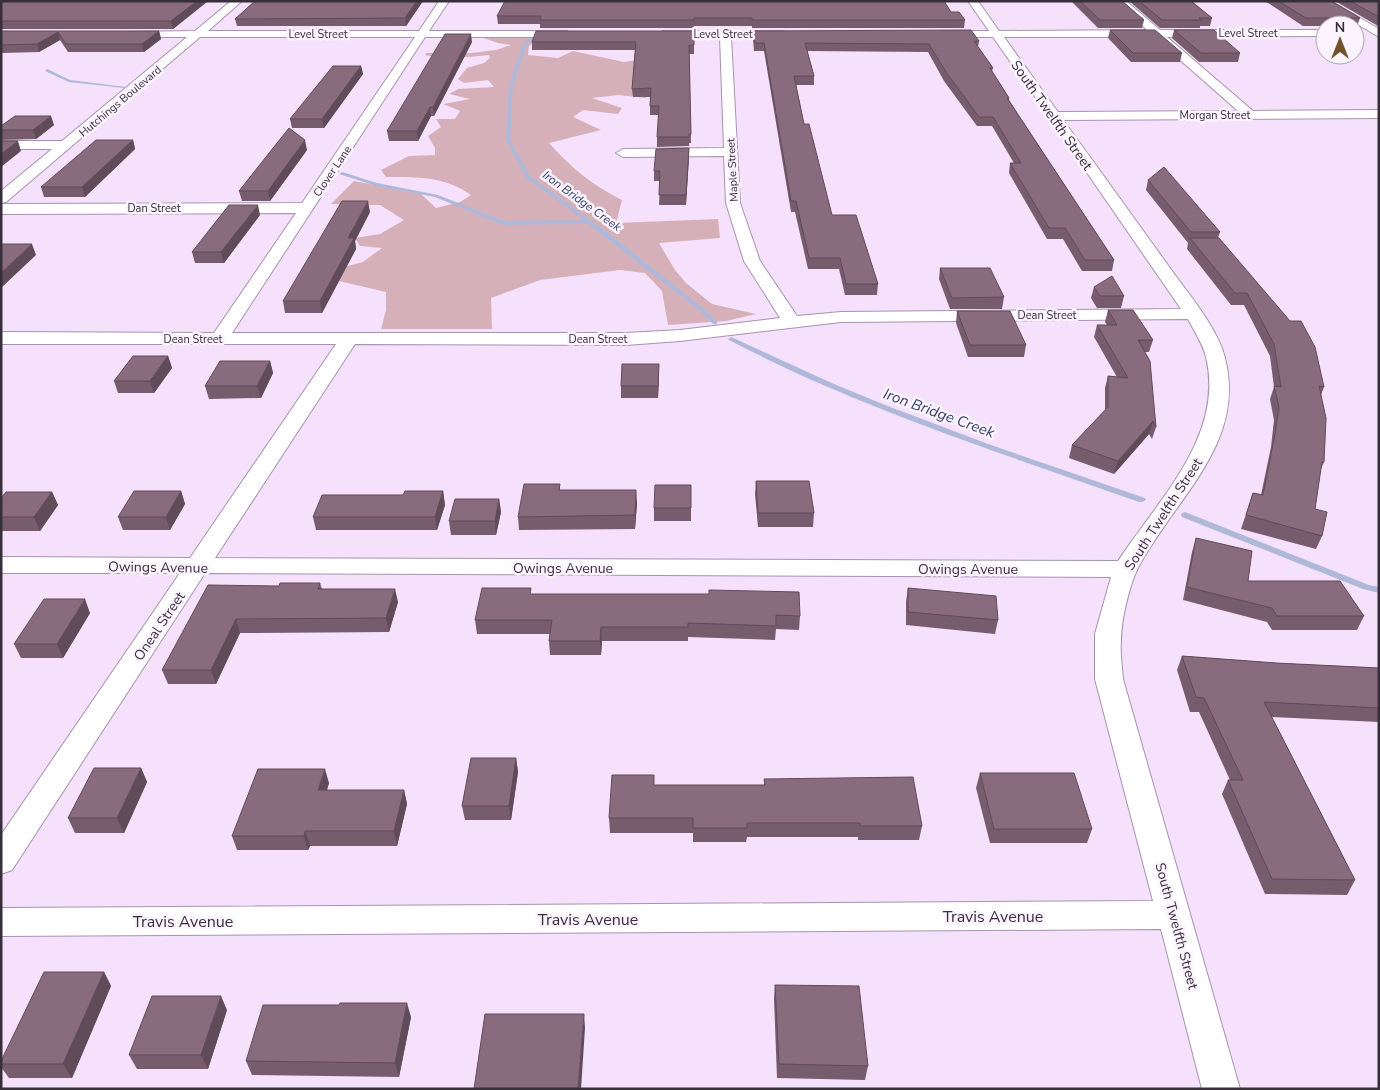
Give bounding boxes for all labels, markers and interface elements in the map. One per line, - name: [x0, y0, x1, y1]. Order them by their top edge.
- north arrow: [1315, 15, 1365, 65]
- text: N: [1335, 18, 1345, 37]
- street label: Level Street: [1218, 26, 1278, 41]
- street label: Level Street: [288, 27, 348, 42]
- street label: Level Street: [693, 27, 753, 42]
- street label: South Twelfth Street: [1006, 56, 1097, 174]
- street label: Hutchings Boulevard: [76, 62, 165, 140]
- street label: Morgan Street: [1180, 108, 1251, 123]
- street label: Maple Street: [723, 138, 742, 202]
- street label: Clover Lane: [310, 143, 355, 200]
- water label: Iron Bridge Creek: [539, 167, 625, 236]
- street label: Dan Street: [127, 201, 181, 216]
- street label: Dean Street: [1018, 308, 1077, 323]
- street label: Dean Street: [164, 332, 223, 347]
- street label: Dean Street: [569, 332, 628, 347]
- water label: Iron Bridge Creek: [881, 384, 998, 443]
- street label: South Twelfth Street: [1120, 454, 1207, 574]
- street label: Owings Avenue: [108, 557, 208, 578]
- street label: Owings Avenue: [513, 559, 613, 578]
- street label: Owings Avenue: [918, 560, 1018, 579]
- street label: Oneal Street: [129, 588, 190, 665]
- street label: South Twelfth Street: [1150, 861, 1203, 992]
- street label: Travis Avenue: [943, 906, 1043, 928]
- street label: Travis Avenue: [538, 909, 638, 931]
- street label: Travis Avenue: [133, 911, 233, 933]

